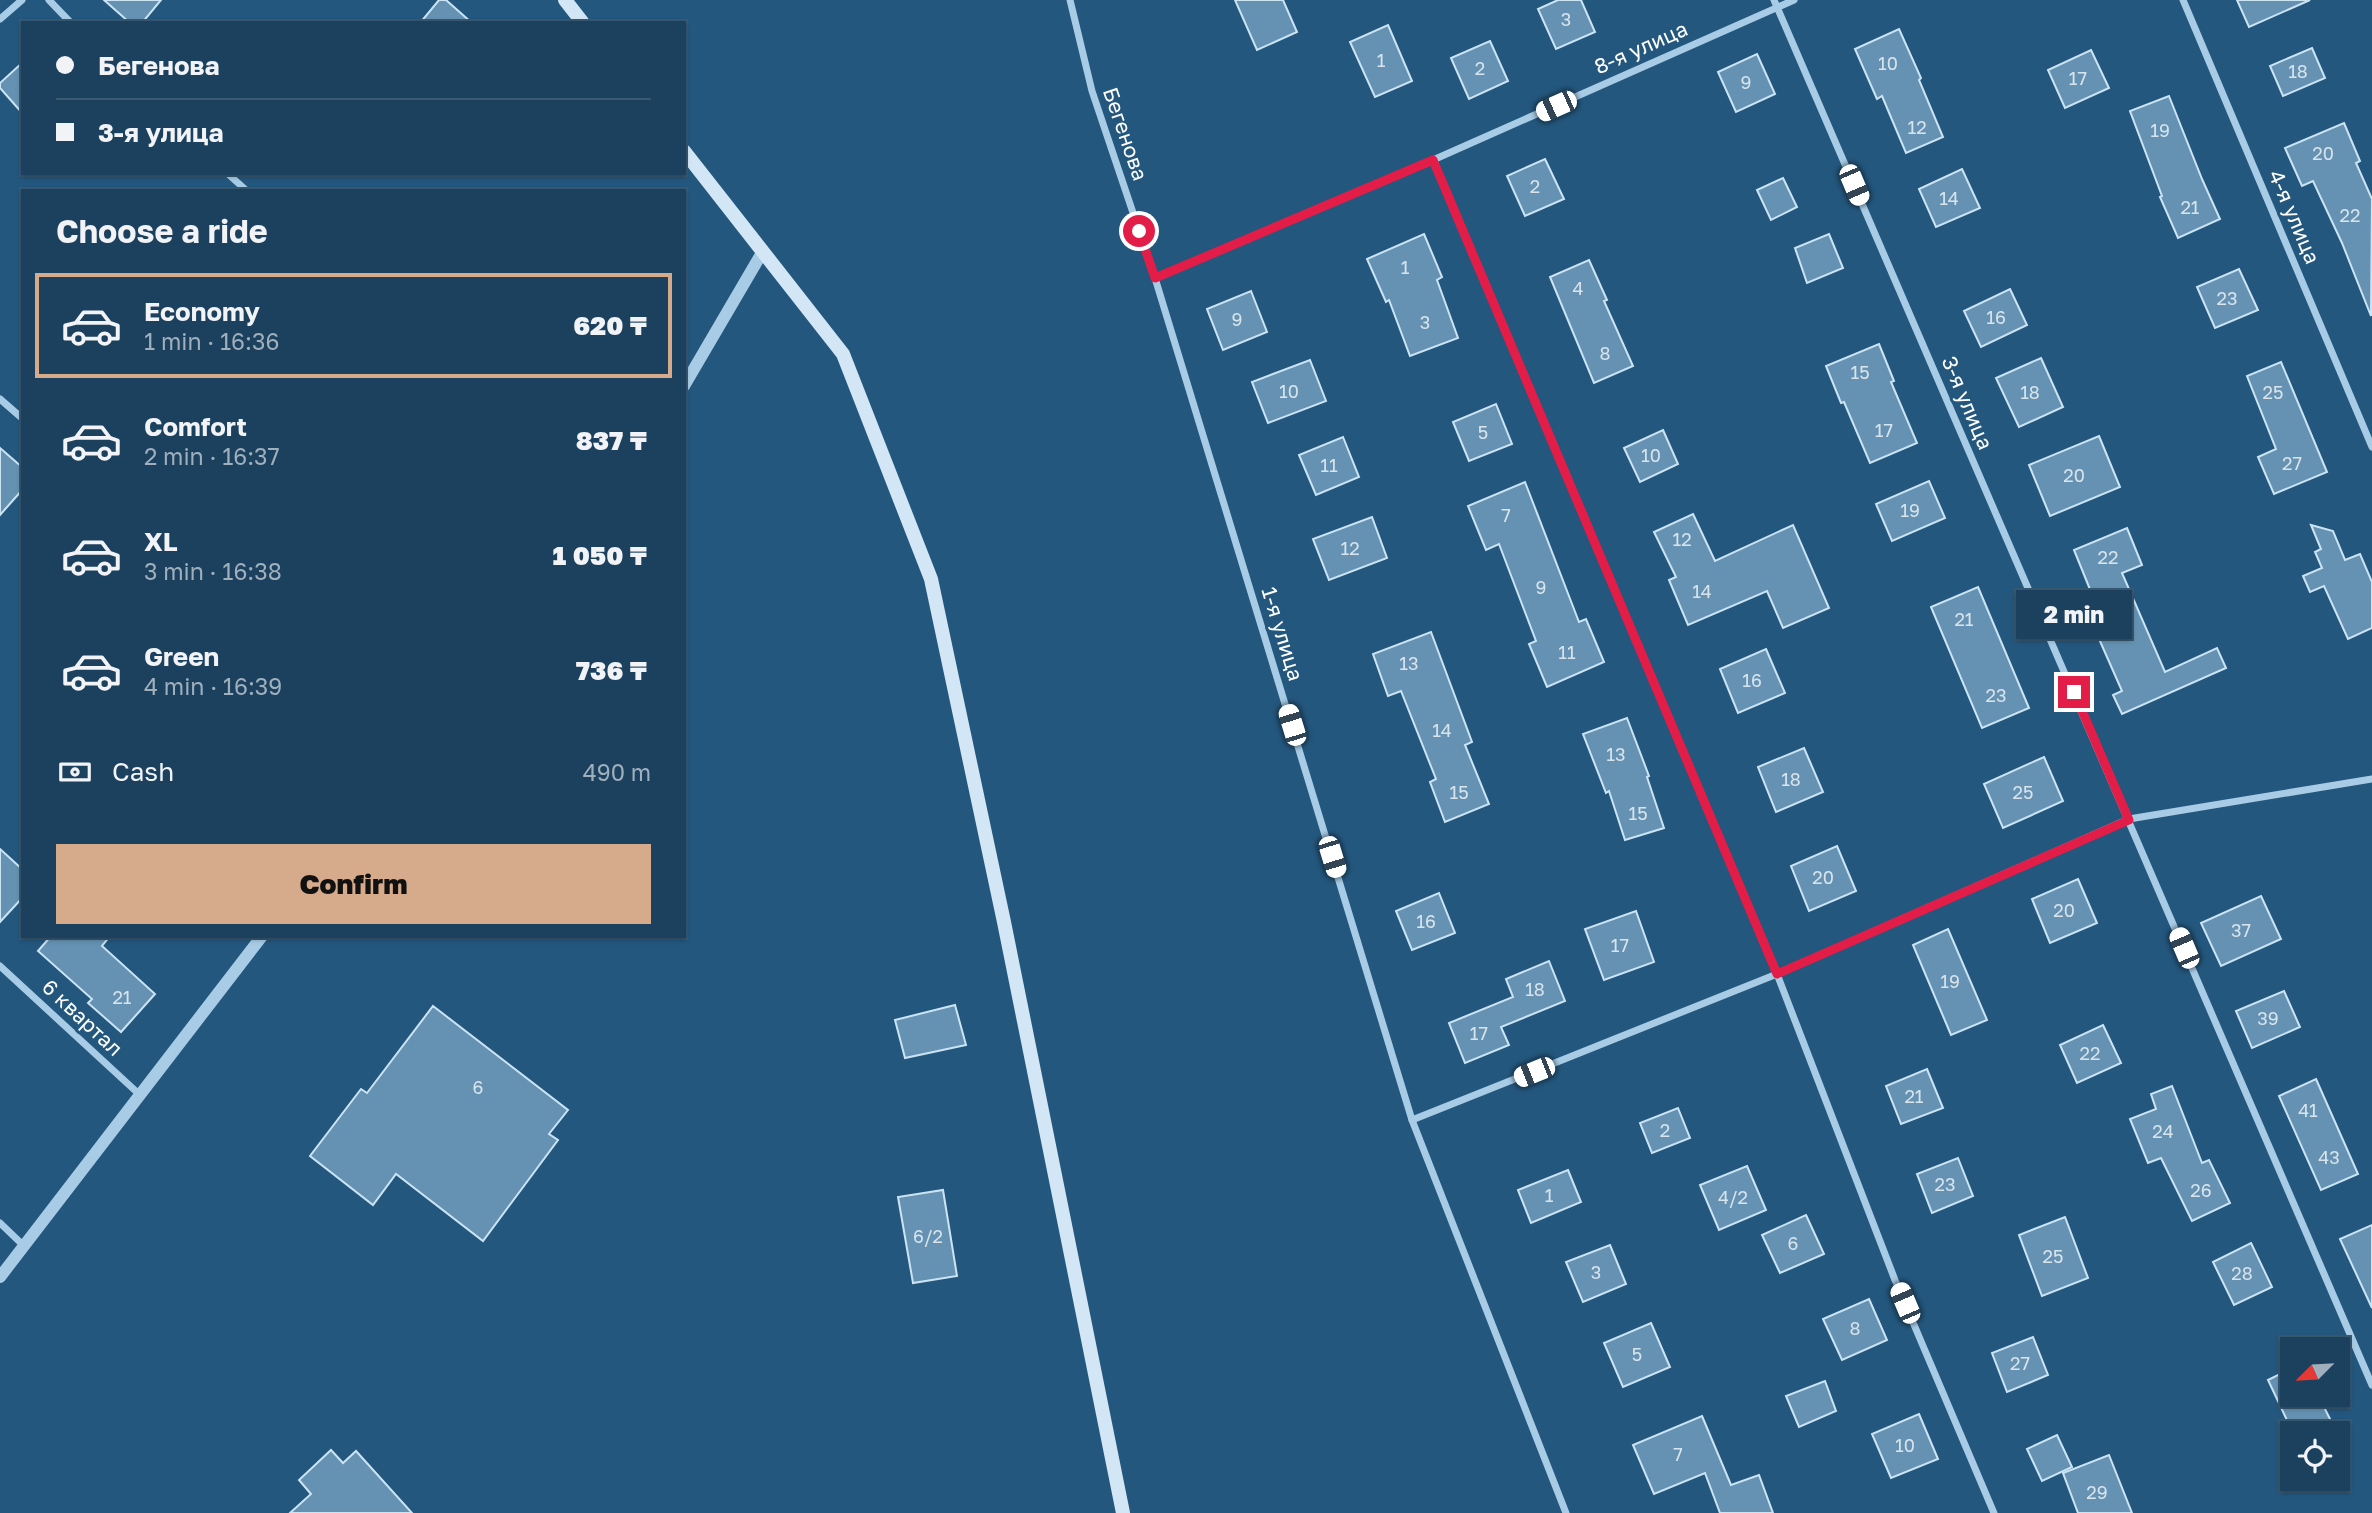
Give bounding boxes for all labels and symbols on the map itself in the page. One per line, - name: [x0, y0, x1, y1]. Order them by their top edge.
- house number: 3: [1561, 8, 1571, 30]
- street label: 8-я улица: [1590, 15, 1691, 79]
- house number: 1: [1377, 49, 1386, 71]
- house number: 10: [1878, 52, 1898, 74]
- house number: 2: [1475, 57, 1485, 79]
- house number: 18: [2288, 60, 2308, 82]
- house number: 17: [2069, 67, 2087, 89]
- house number: 9: [1741, 71, 1751, 93]
- street label: Бегенова: [1098, 84, 1154, 184]
- car: [1533, 88, 1580, 124]
- house number: 12: [1907, 116, 1927, 138]
- house number: 19: [2150, 119, 2170, 141]
- house number: 20: [2312, 142, 2334, 164]
- car: [1837, 162, 1872, 208]
- street label: 4-я улица: [2264, 166, 2326, 268]
- house number: 2: [1530, 175, 1540, 197]
- house number: 14: [1939, 187, 1959, 209]
- house number: 21: [2180, 196, 2200, 218]
- house number: 22: [2340, 204, 2360, 226]
- route start: [1123, 215, 1155, 247]
- house number: 1: [1401, 256, 1410, 278]
- house number: 4: [1573, 277, 1584, 299]
- house number: 23: [2217, 287, 2237, 309]
- house number: 16: [1986, 306, 2006, 328]
- house number: 9: [1232, 308, 1242, 330]
- house number: 3: [1420, 311, 1430, 333]
- house number: 8: [1600, 342, 1610, 364]
- street label: 3-я улица: [1937, 352, 1999, 453]
- house number: 15: [1850, 361, 1870, 383]
- house number: 10: [1279, 380, 1299, 402]
- house number: 18: [2020, 381, 2040, 403]
- house number: 25: [2263, 381, 2283, 403]
- house number: 17: [1875, 419, 1893, 441]
- house number: 5: [1478, 421, 1488, 443]
- house number: 10: [1641, 444, 1661, 466]
- house number: 27: [2282, 452, 2302, 474]
- house number: 11: [1320, 454, 1338, 476]
- house number: 20: [2063, 464, 2085, 486]
- house number: 19: [1900, 499, 1920, 521]
- house number: 7: [1501, 504, 1511, 526]
- house number: 12: [1672, 528, 1692, 550]
- house number: 12: [1340, 537, 1360, 559]
- house number: 22: [2098, 546, 2118, 568]
- house number: 9: [1536, 576, 1546, 598]
- house number: 14: [1692, 580, 1712, 602]
- street label: 1-я улица: [1256, 584, 1310, 684]
- callout: 2 min: [2016, 590, 2132, 640]
- house number: 21: [1954, 608, 1974, 630]
- house number: 11: [1558, 641, 1576, 663]
- house number: 13: [1399, 652, 1419, 674]
- house number: 16: [1742, 669, 1762, 691]
- route end: [2058, 676, 2090, 708]
- house number: 23: [1986, 684, 2006, 706]
- car: [1276, 702, 1309, 748]
- house number: 14: [1432, 719, 1452, 741]
- house number: 13: [1606, 743, 1626, 765]
- house number: 18: [1781, 768, 1801, 790]
- house number: 15: [1449, 781, 1469, 803]
- house number: 25: [2013, 781, 2033, 803]
- house number: 15: [1628, 802, 1648, 824]
- car: [1316, 834, 1349, 880]
- house number: 20: [1812, 866, 1834, 888]
- house number: 20: [2053, 899, 2075, 921]
- house number: 16: [1416, 910, 1436, 932]
- house number: 37: [2231, 919, 2251, 941]
- car: [2167, 925, 2202, 971]
- house number: 17: [1611, 934, 1629, 956]
- house number: 19: [1940, 970, 1960, 992]
- street label: 6 квартал: [37, 973, 128, 1061]
- house number: 18: [1525, 978, 1545, 1000]
- house number: 21: [112, 986, 132, 1008]
- house number: 39: [2257, 1007, 2279, 1029]
- house number: 17: [1470, 1022, 1488, 1044]
- house number: 22: [2080, 1042, 2100, 1064]
- car: [1511, 1054, 1558, 1090]
- house number: 6: [473, 1076, 483, 1098]
- house number: 21: [1904, 1085, 1924, 1107]
- house number: 41: [2298, 1099, 2318, 1121]
- house number: 2: [1660, 1119, 1670, 1141]
- house number: 24: [2152, 1120, 2174, 1142]
- house number: 43: [2318, 1146, 2340, 1168]
- house number: 23: [1935, 1173, 1955, 1195]
- house number: 26: [2190, 1179, 2212, 1201]
- house number: 1: [1545, 1184, 1554, 1206]
- house number: 4/2: [1718, 1186, 1748, 1208]
- house number: 6/2: [913, 1225, 943, 1247]
- house number: 6: [1788, 1232, 1798, 1254]
- house number: 25: [2043, 1245, 2063, 1267]
- house number: 3: [1591, 1261, 1601, 1283]
- house number: 28: [2231, 1262, 2253, 1284]
- car: [1888, 1280, 1923, 1326]
- house number: 8: [1850, 1317, 1860, 1339]
- north arrow: [2280, 1337, 2350, 1407]
- house number: 5: [1632, 1343, 1642, 1365]
- house number: 27: [2010, 1352, 2030, 1374]
- house number: 10: [1895, 1434, 1915, 1456]
- house number: 7: [1673, 1443, 1683, 1465]
- house number: 29: [2086, 1481, 2108, 1503]

